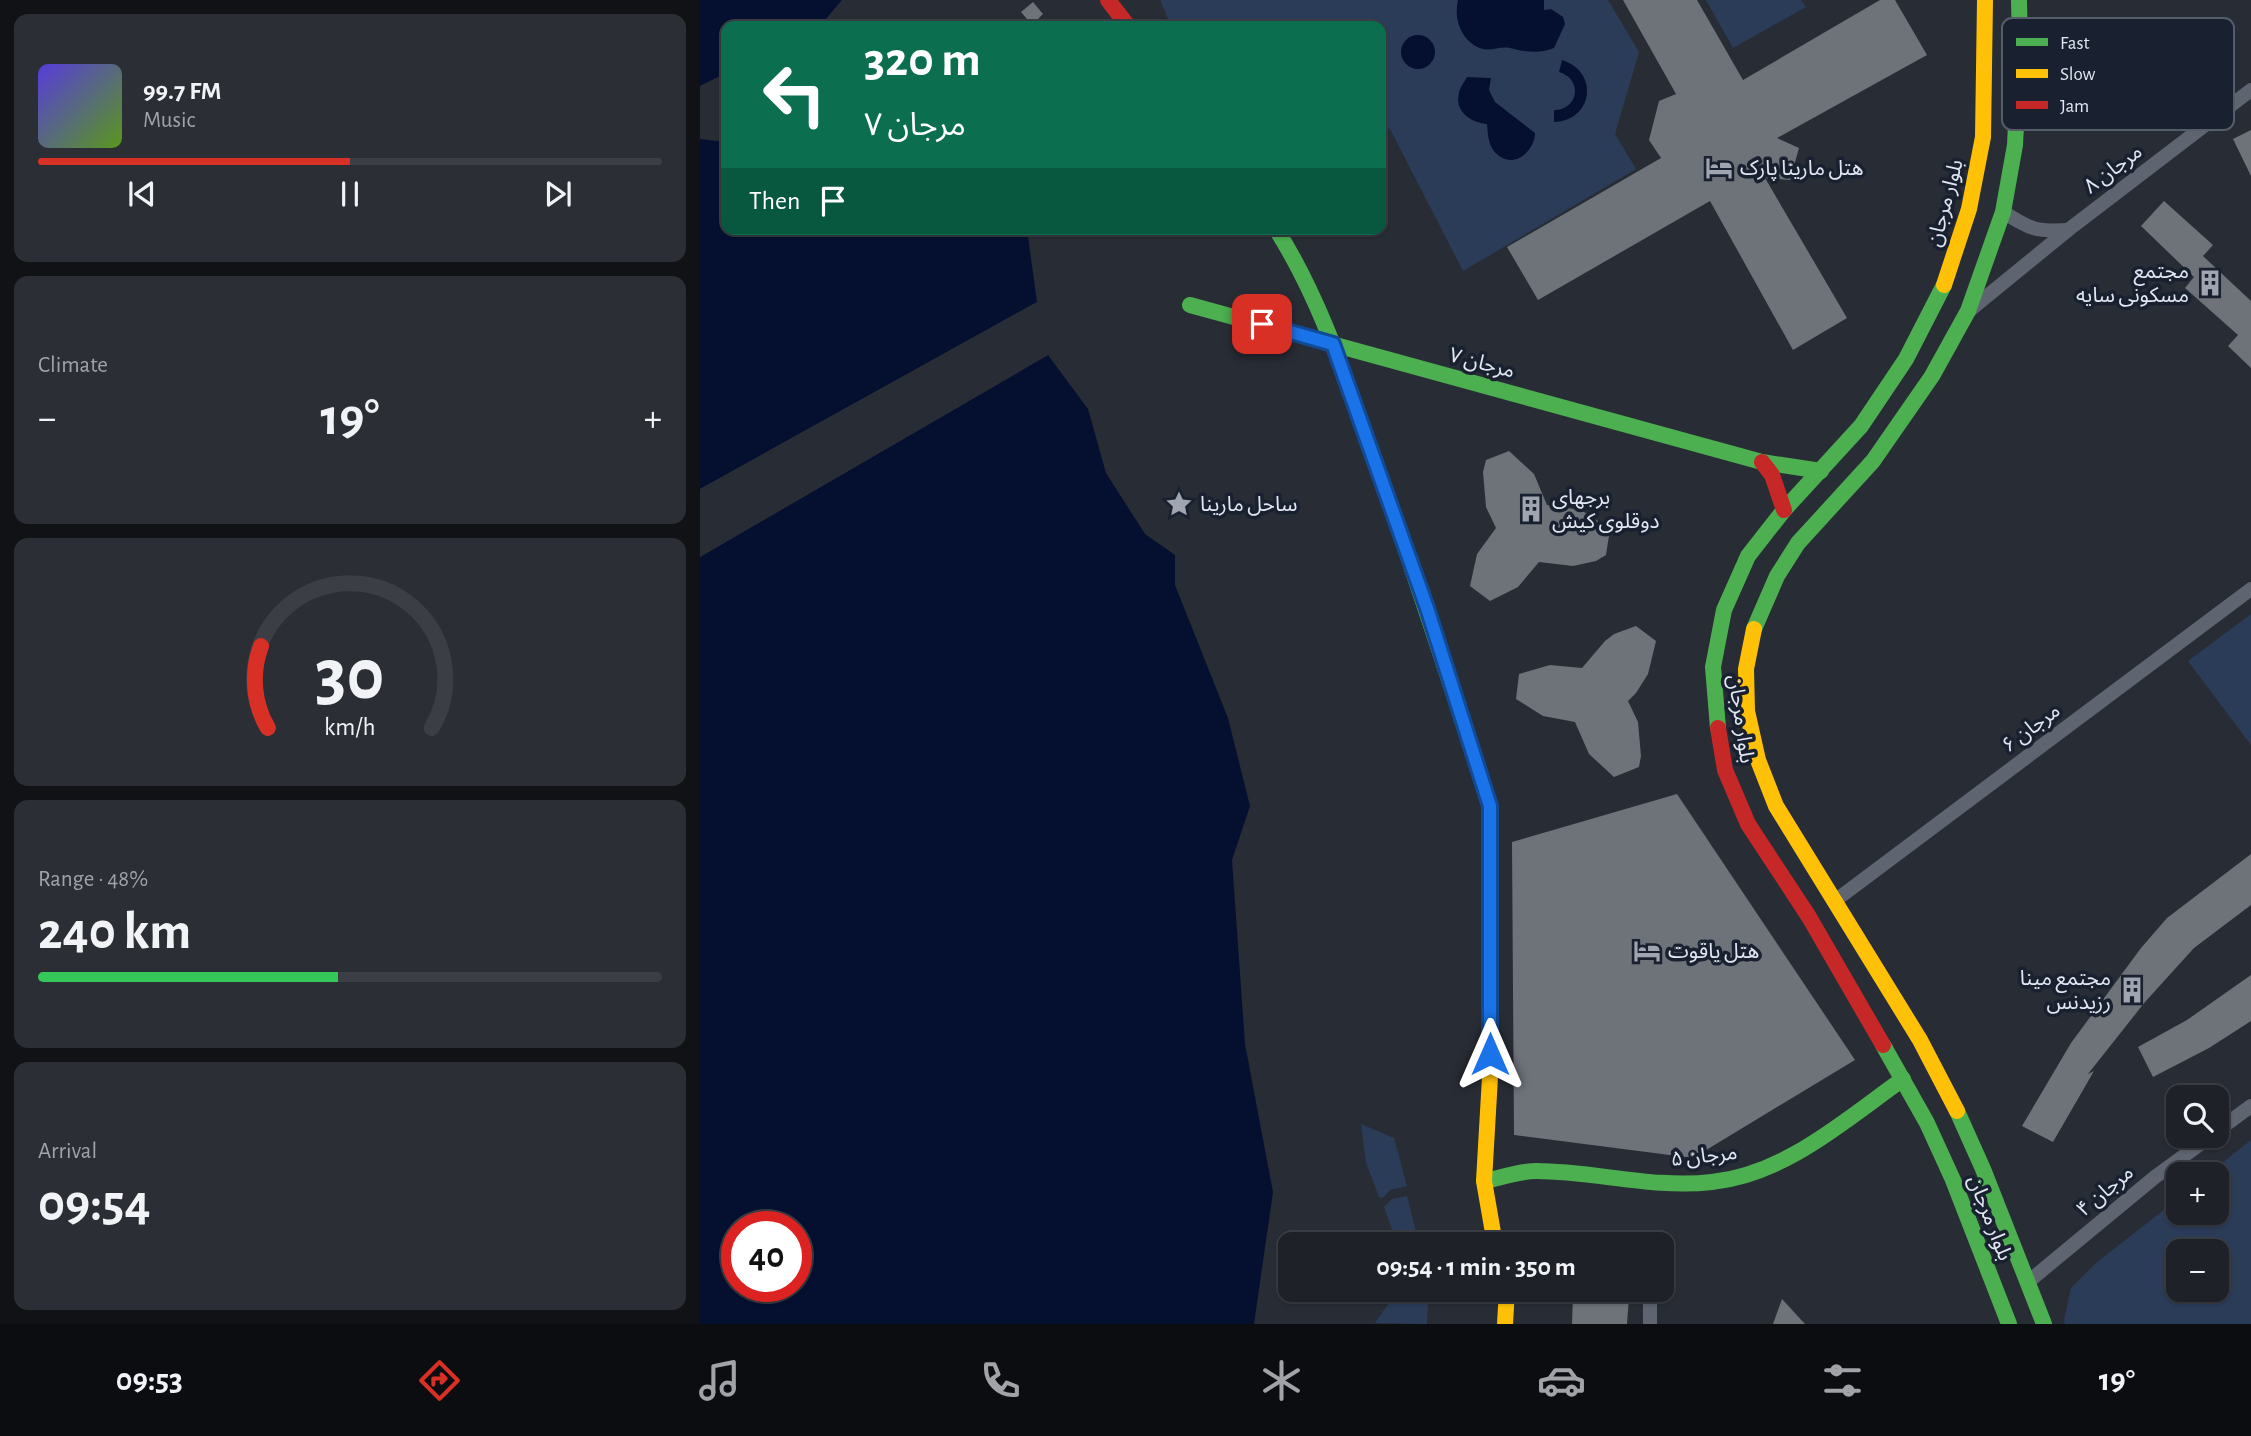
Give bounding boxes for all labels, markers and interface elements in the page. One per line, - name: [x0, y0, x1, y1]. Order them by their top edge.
- legend: [2002, 18, 2234, 130]
- text: Fast: [2060, 34, 2090, 53]
- text: 320 m: [864, 36, 981, 85]
- icon: left: [749, 49, 840, 140]
- text: Slow: [2060, 65, 2096, 84]
- text: 99.7 FM: [143, 78, 222, 104]
- text: Jam: [2060, 97, 2089, 116]
- text: Music: [143, 109, 195, 132]
- text: مرجان ۷: [864, 109, 966, 141]
- street label: مرجان ۸: [2080, 140, 2147, 198]
- hotel icon: هتل مارینا پارک: [1704, 153, 1734, 183]
- street label: بلوار مرجان: [1923, 157, 1968, 249]
- place label: هتل مارینا پارک: [1740, 158, 1864, 181]
- icon: previous: [123, 175, 161, 213]
- icon: pause: [331, 175, 369, 213]
- icon: next: [539, 175, 577, 213]
- icon: arrive: [814, 182, 852, 220]
- text: Then: [749, 188, 800, 214]
- place label: مجتمع مسکونی سایه: [2076, 261, 2189, 307]
- building icon: مجتمع مسکونی سایه: [2195, 268, 2225, 298]
- pin: [1232, 294, 1292, 354]
- icon: arrive: [1243, 305, 1281, 343]
- street label: مرجان ۷: [1447, 344, 1517, 383]
- text: Climate: [38, 354, 108, 377]
- text: 19°: [320, 392, 380, 444]
- text: −: [38, 400, 56, 438]
- text: +: [644, 400, 662, 438]
- place label: برجهای دوقلوی کیش: [1552, 487, 1660, 533]
- place icon: ساحل مارینا: [1164, 489, 1194, 519]
- place label: ساحل مارینا: [1200, 494, 1298, 516]
- building icon: برجهای دوقلوی کیش: [1516, 494, 1546, 524]
- text: 30: [315, 640, 385, 713]
- street label: بلوار مرجان: [1723, 673, 1758, 765]
- street label: مرجان ۶: [1998, 699, 2065, 757]
- text: km/h: [324, 715, 376, 740]
- text: Range · 48%: [38, 868, 148, 891]
- text: 240 km: [38, 906, 191, 958]
- hotel icon: هتل یاقوت: [1632, 936, 1662, 966]
- place label: هتل یاقوت: [1668, 941, 1759, 963]
- place label: مجتمع مینا رزیدنس: [2020, 968, 2111, 1014]
- building icon: مجتمع مینا رزیدنس: [2117, 975, 2147, 1005]
- position arrow: [1453, 1017, 1527, 1091]
- map controls: [2166, 1085, 2229, 1302]
- button: search: [2166, 1085, 2229, 1148]
- text: Arrival: [38, 1140, 97, 1163]
- street label: مرجان ۵: [1670, 1142, 1738, 1171]
- street label: مرجان ۴: [2073, 1161, 2138, 1221]
- button: +: [2166, 1162, 2229, 1225]
- street label: بلوار مرجان: [1963, 1173, 2016, 1264]
- text: 09:54: [38, 1178, 151, 1230]
- speed limit sign: 40: [721, 1211, 812, 1302]
- button: −: [2166, 1239, 2229, 1302]
- text: 09:54 · 1 min · 350 m: [1376, 1254, 1576, 1280]
- icon: directions: [415, 1356, 464, 1405]
- icon: music: [695, 1356, 744, 1405]
- icon: phone: [976, 1356, 1025, 1405]
- icon: climate: [1257, 1356, 1306, 1405]
- icon: car: [1537, 1356, 1586, 1405]
- icon: filters: [1818, 1356, 1867, 1405]
- text: 09:53: [116, 1364, 183, 1396]
- text: 19°: [2099, 1364, 2135, 1396]

